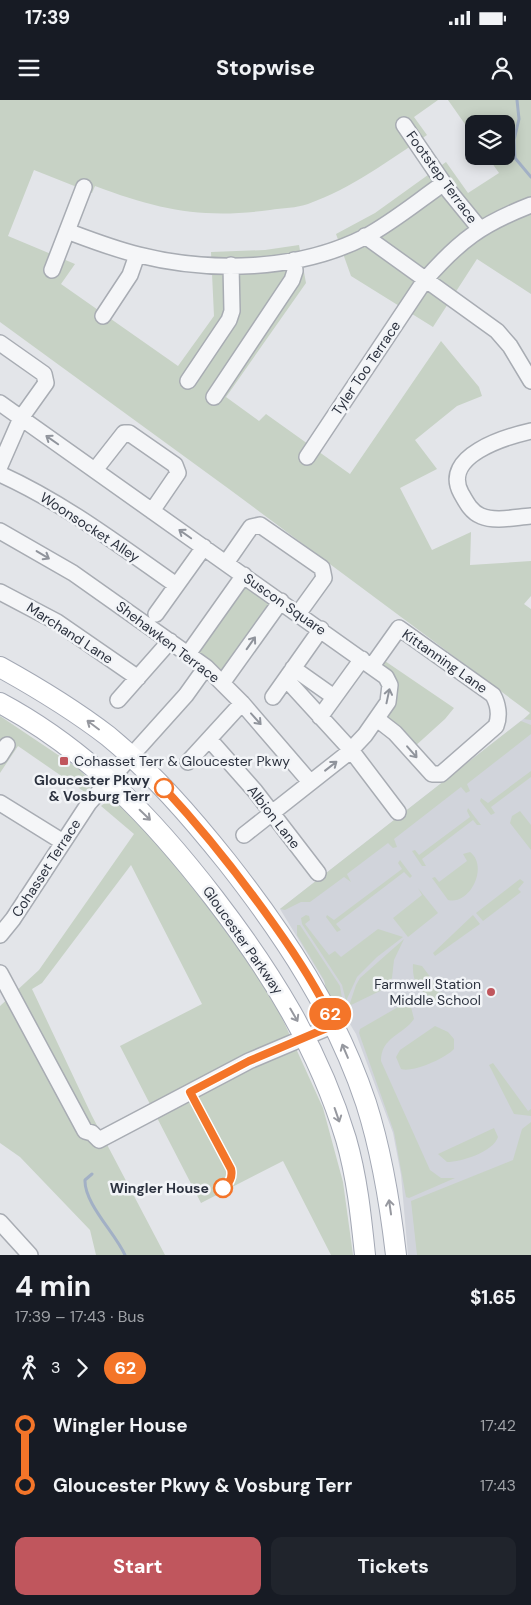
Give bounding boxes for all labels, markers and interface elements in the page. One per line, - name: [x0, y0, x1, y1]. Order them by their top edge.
- text: 17:39: [25, 5, 70, 30]
- text: Stopwise: [216, 53, 315, 82]
- icon: menu: [15, 54, 43, 82]
- icon: person: [488, 54, 516, 82]
- map controls: [465, 115, 515, 165]
- button: layers: [465, 115, 515, 165]
- street label: Footstep Terrace: [402, 127, 482, 227]
- street label: Tyler Too Terrace: [328, 317, 404, 419]
- one-way arrow: [45, 435, 59, 445]
- street label: Woonsocket Alley: [37, 488, 143, 566]
- one-way arrow: [178, 529, 192, 539]
- one-way arrow: [35, 550, 49, 560]
- street label: Suscon Square: [240, 569, 330, 639]
- street label: Shehawken Terrace: [113, 597, 223, 687]
- street label: Marchand Lane: [23, 598, 117, 668]
- street label: Kittanning Lane: [399, 625, 491, 697]
- one-way arrow: [246, 637, 257, 650]
- one-way arrow: [384, 689, 393, 705]
- one-way arrow: [250, 712, 262, 725]
- one-way arrow: [87, 720, 100, 731]
- one-way arrow: [407, 746, 418, 759]
- place label: Cohasset Terr & Gloucester Pkwy: [74, 752, 290, 770]
- marker: Cohasset Terr & Gloucester Pkwy: [58, 755, 70, 767]
- one-way arrow: [324, 761, 337, 772]
- place label: Gloucester Pkwy & Vosburg Terr: [34, 771, 151, 805]
- marker: Gloucester Pkwy & Vosburg Terr: [154, 778, 174, 798]
- street label: Albion Lane: [244, 782, 304, 852]
- one-way arrow: [139, 809, 151, 821]
- street label: Cohasset Terrace: [8, 815, 84, 920]
- street label: Gloucester Parkway: [199, 882, 287, 998]
- place label: Farmwell Station Middle School: [374, 975, 481, 1009]
- marker: Farmwell Station Middle School: [485, 986, 497, 998]
- line badge: 62: [308, 998, 352, 1030]
- text: 62: [319, 1002, 341, 1026]
- one-way arrow: [289, 1008, 299, 1022]
- one-way arrow: [340, 1044, 350, 1059]
- one-way arrow: [333, 1107, 343, 1123]
- marker: Wingler House: [213, 1178, 233, 1198]
- place label: Wingler House: [110, 1179, 209, 1197]
- one-way arrow: [385, 1199, 395, 1215]
- text: 4 min: [15, 1268, 91, 1305]
- text: $1.65: [470, 1285, 516, 1310]
- text: 17:39 – 17:43 · Bus: [15, 1306, 145, 1327]
- icon: walk: [15, 1354, 43, 1382]
- icon: forward: [68, 1354, 96, 1382]
- text: 62: [114, 1356, 136, 1380]
- text: 3: [51, 1357, 60, 1378]
- text: Wingler House: [53, 1413, 188, 1438]
- text: 17:42: [480, 1415, 516, 1436]
- text: Gloucester Pkwy & Vosburg Terr: [53, 1473, 352, 1498]
- text: 17:43: [480, 1475, 516, 1496]
- button: Start: [15, 1537, 261, 1595]
- button: Tickets: [271, 1537, 516, 1595]

